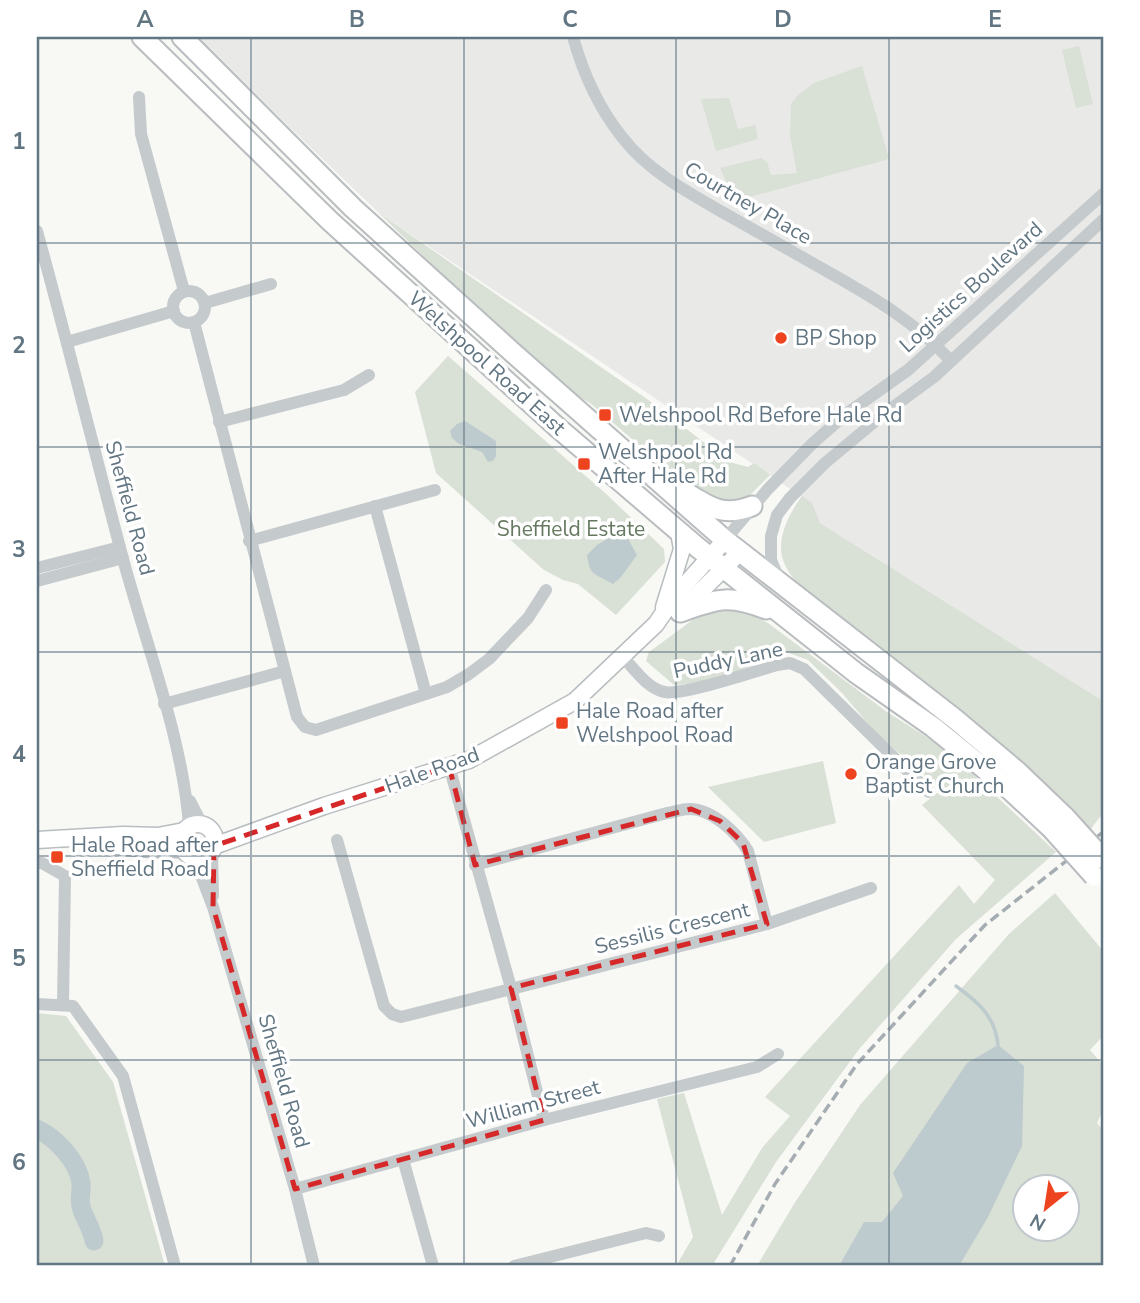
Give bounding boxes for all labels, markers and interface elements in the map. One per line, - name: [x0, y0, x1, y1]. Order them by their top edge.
- text: A: [136, 4, 154, 35]
- text: B: [349, 4, 365, 35]
- text: C: [562, 4, 578, 35]
- text: D: [774, 4, 792, 35]
- text: E: [988, 4, 1002, 35]
- text: 1: [12, 126, 26, 157]
- street label: Courtney Place: [679, 155, 817, 251]
- street label: Logistics Boulevard: [893, 215, 1049, 359]
- street label: Welshpool Road East: [402, 285, 572, 442]
- place label: BP Shop: [795, 324, 877, 352]
- text: 2: [12, 330, 26, 361]
- marker: BP Shop: [773, 330, 789, 346]
- place label: Welshpool Rd Before Hale Rd: [619, 401, 902, 429]
- marker: Welshpool Rd Before Hale Rd: [597, 407, 613, 423]
- street label: Sheffield Road: [99, 438, 161, 578]
- place label: Welshpool Rd After Hale Rd: [598, 438, 732, 490]
- marker: Welshpool Rd After Hale Rd: [576, 456, 592, 472]
- park label: Sheffield Estate: [497, 515, 645, 543]
- text: 3: [12, 534, 26, 565]
- street label: Puddy Lane: [671, 635, 785, 685]
- place label: Hale Road after Welshpool Road: [576, 697, 733, 749]
- marker: Hale Road after Welshpool Road: [554, 715, 570, 731]
- text: 4: [12, 739, 26, 770]
- street label: Hale Road: [381, 740, 483, 800]
- place label: Orange Grove Baptist Church: [865, 748, 1004, 800]
- marker: Orange Grove Baptist Church: [843, 766, 859, 782]
- place label: Hale Road after Sheffield Road: [71, 831, 219, 883]
- marker: Hale Road after Sheffield Road: [49, 849, 65, 865]
- street label: Sessilis Crescent: [592, 895, 753, 961]
- text: 5: [12, 943, 26, 974]
- street label: Sheffield Road: [251, 1011, 317, 1151]
- street label: William Street: [463, 1073, 603, 1135]
- text: 6: [12, 1147, 26, 1178]
- north arrow: [1010, 1174, 1080, 1244]
- text: N: [1025, 1207, 1051, 1237]

